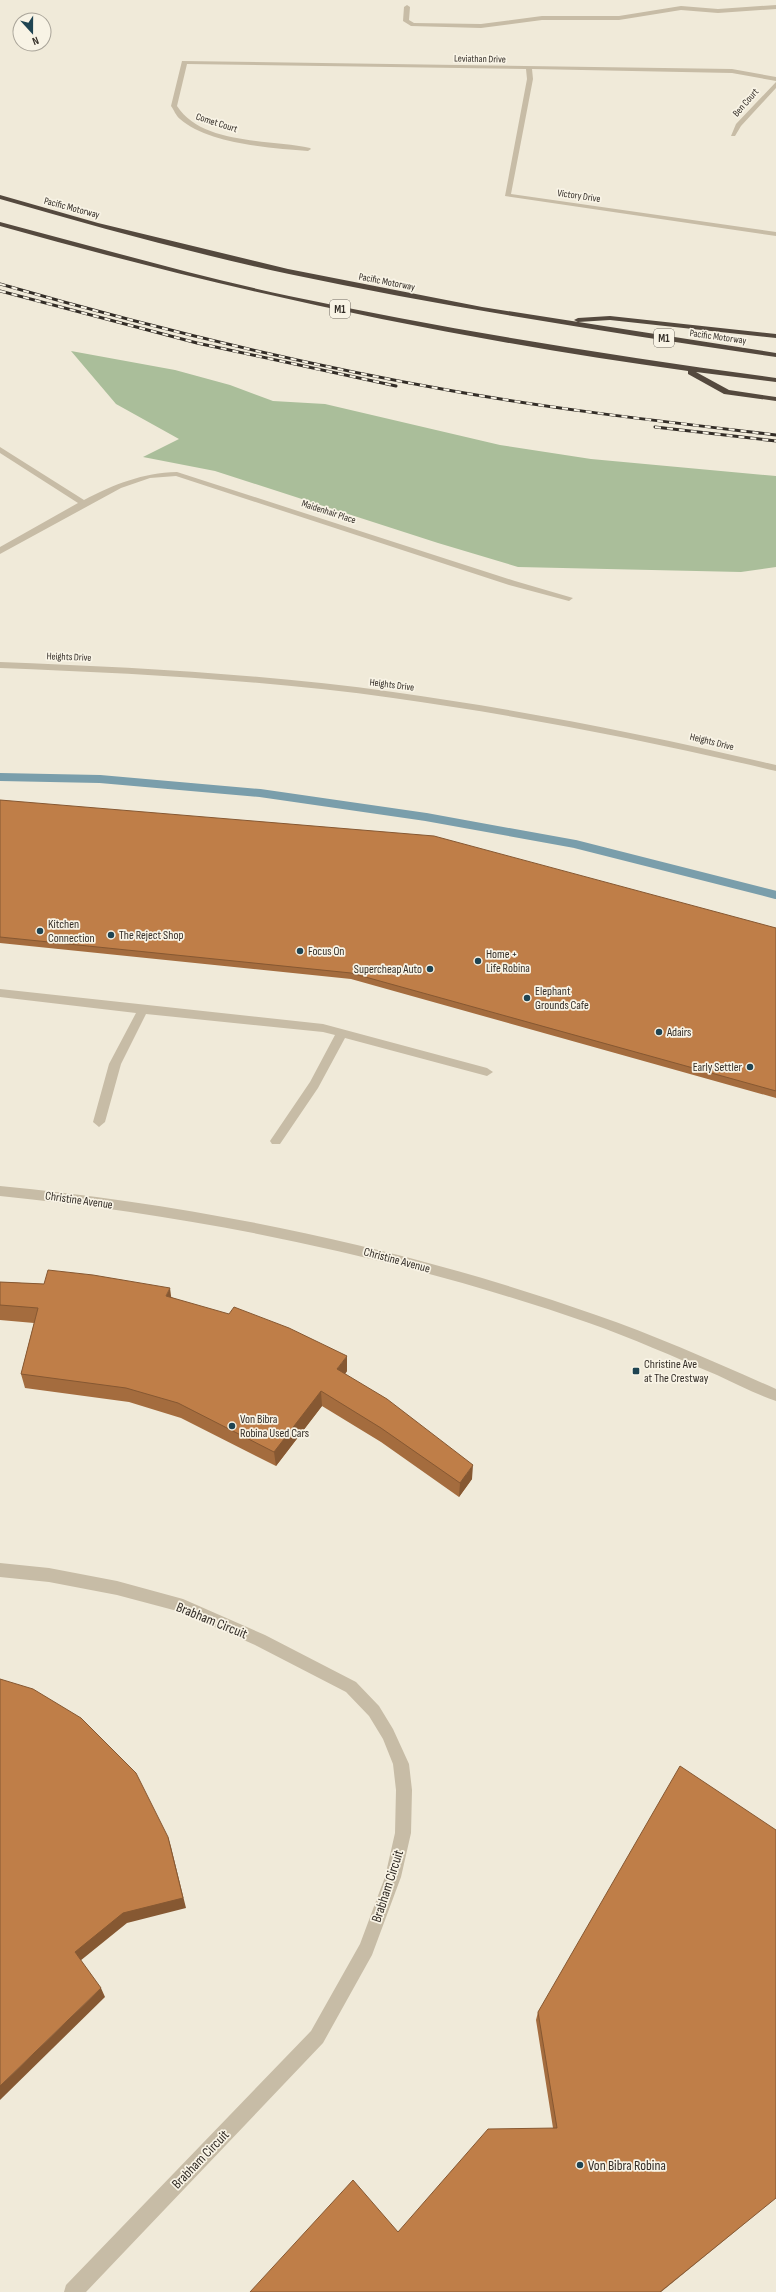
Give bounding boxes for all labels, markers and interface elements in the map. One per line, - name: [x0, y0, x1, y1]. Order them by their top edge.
- north arrow: [12, 12, 52, 52]
- text: N: [30, 34, 40, 48]
- street label: Leviathan Drive: [454, 53, 506, 65]
- street label: Ben Court: [730, 86, 761, 119]
- street label: Comet Court: [194, 111, 239, 135]
- street label: Victory Drive: [557, 187, 601, 205]
- street label: Pacific Motorway: [43, 195, 101, 221]
- street label: Pacific Motorway: [358, 271, 416, 293]
- road number: M1: [330, 300, 350, 318]
- street label: Pacific Motorway: [689, 327, 747, 347]
- road number: M1: [654, 329, 674, 347]
- street label: Maidenhair Place: [300, 498, 357, 526]
- street label: Heights Drive: [46, 650, 92, 664]
- street label: Heights Drive: [369, 676, 415, 694]
- street label: Heights Drive: [689, 731, 735, 753]
- place label: Kitchen Connection: [48, 917, 95, 946]
- marker: Kitchen Connection: [35, 926, 45, 936]
- place label: The Reject Shop: [119, 928, 183, 943]
- marker: The Reject Shop: [106, 930, 116, 940]
- place label: Focus On: [308, 944, 344, 959]
- marker: Focus On: [295, 946, 305, 956]
- place label: Home + Life Robina: [486, 947, 530, 976]
- marker: Home + Life Robina: [473, 956, 483, 966]
- place label: Supercheap Auto: [354, 962, 422, 977]
- marker: Supercheap Auto: [425, 964, 435, 974]
- place label: Elephant Grounds Cafe: [535, 984, 589, 1013]
- marker: Elephant Grounds Cafe: [522, 993, 532, 1003]
- place label: Adairs: [666, 1025, 691, 1040]
- marker: Adairs: [654, 1027, 664, 1037]
- place label: Early Settler: [693, 1060, 743, 1075]
- marker: Early Settler: [745, 1062, 755, 1072]
- street label: Christine Avenue: [44, 1188, 114, 1213]
- street label: Christine Avenue: [362, 1244, 432, 1277]
- place label: Christine Ave at The Crestway: [644, 1357, 709, 1386]
- marker: Christine Ave at The Crestway: [631, 1366, 641, 1376]
- place label: Von Bibra Robina Used Cars: [240, 1412, 309, 1441]
- marker: Von Bibra Robina Used Cars: [227, 1421, 237, 1431]
- street label: Brabham Circuit: [174, 1598, 250, 1642]
- street label: Brabham Circuit: [368, 1848, 407, 1925]
- street label: Brabham Circuit: [168, 2126, 233, 2192]
- place label: Von Bibra Robina: [588, 2157, 666, 2174]
- marker: Von Bibra Robina: [575, 2160, 585, 2170]

